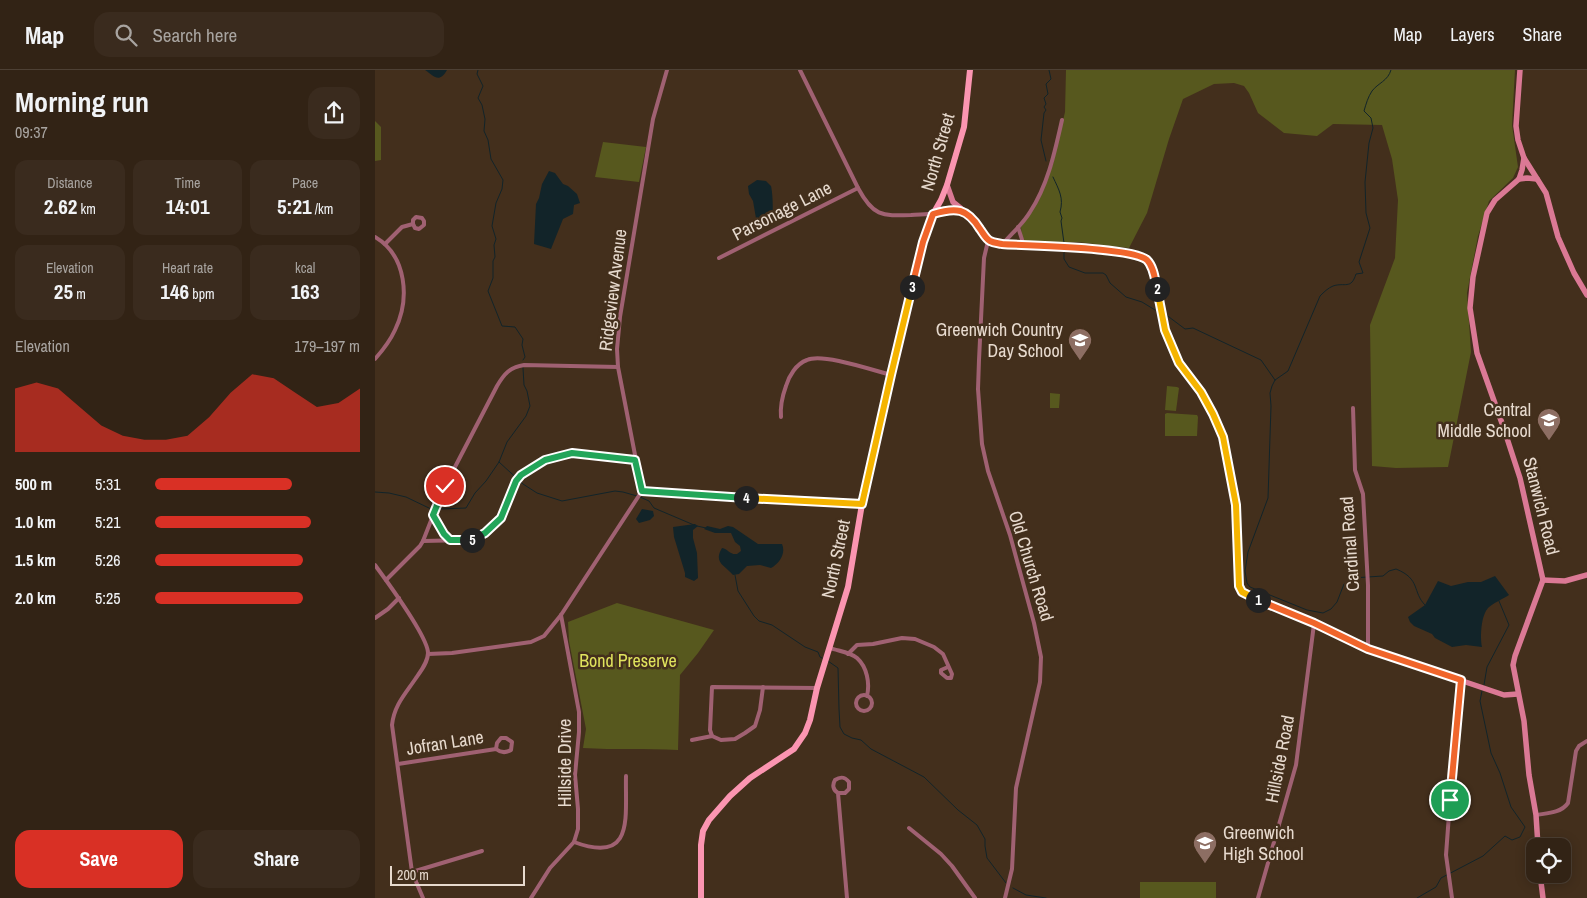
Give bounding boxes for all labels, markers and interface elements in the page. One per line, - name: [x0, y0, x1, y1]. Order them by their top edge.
- search box: [94, 12, 444, 57]
- text: Map: [25, 19, 64, 51]
- icon: search: [112, 21, 140, 49]
- text: Search here: [152, 22, 237, 48]
- text: Map: [1394, 22, 1422, 47]
- text: Layers: [1450, 22, 1495, 47]
- text: Share: [1523, 22, 1562, 47]
- text: Morning run: [15, 83, 149, 121]
- button: share: [308, 87, 360, 139]
- street label: North Street: [915, 110, 961, 194]
- text: 09:37: [15, 121, 48, 143]
- text: Distance: [47, 174, 92, 192]
- text: Time: [175, 174, 200, 192]
- text: Pace: [292, 174, 318, 192]
- street label: Parsonage Lane: [728, 175, 836, 246]
- text: 2.62: [44, 192, 77, 221]
- text: 14:01: [165, 192, 210, 221]
- text: 5:21: [277, 192, 312, 221]
- text: km: [77, 200, 96, 218]
- text: /km: [312, 200, 333, 218]
- street label: Ridgeview Avenue: [593, 227, 632, 352]
- text: Elevation: [46, 259, 94, 277]
- text: Heart rate: [162, 259, 213, 277]
- text: kcal: [295, 259, 315, 277]
- pin: 3: [899, 274, 925, 300]
- pin: 2: [1145, 276, 1169, 302]
- text: 25: [54, 277, 73, 306]
- text: 146: [160, 277, 189, 306]
- text: 163: [291, 277, 320, 306]
- text: 3: [909, 278, 916, 296]
- text: 2: [1154, 280, 1161, 298]
- text: m: [73, 285, 86, 303]
- text: bpm: [189, 285, 215, 303]
- place label: Greenwich Country Day School: [936, 317, 1064, 363]
- school or university icon: Greenwich Country Day School: [1067, 327, 1093, 361]
- text: Elevation: [15, 335, 70, 357]
- text: 179–197 m: [294, 335, 360, 357]
- place label: Central Middle School: [1437, 397, 1531, 443]
- school or university icon: Central Middle School: [1536, 407, 1562, 441]
- street label: Stanwich Road: [1517, 454, 1566, 557]
- pin: [424, 465, 466, 507]
- icon: check: [431, 472, 459, 500]
- text: 500 m: [15, 473, 52, 495]
- text: 5:31: [95, 473, 121, 495]
- pin: 4: [733, 486, 759, 510]
- text: 4: [743, 489, 750, 507]
- street label: Cardinal Road: [1334, 496, 1365, 592]
- street label: Old Church Road: [1003, 508, 1060, 624]
- text: 1.0 km: [15, 511, 56, 533]
- text: 5:21: [95, 511, 121, 533]
- street label: North Street: [815, 517, 856, 600]
- pin: 5: [459, 528, 485, 552]
- text: 5: [469, 531, 476, 549]
- text: 1.5 km: [15, 549, 56, 571]
- text: 5:26: [95, 549, 121, 571]
- text: 2.0 km: [15, 587, 56, 609]
- text: 5:25: [95, 587, 121, 609]
- pin: 1: [1245, 588, 1271, 612]
- text: 1: [1255, 591, 1262, 609]
- park label: Bond Preserve: [579, 648, 677, 673]
- street label: Hillside Road: [1259, 713, 1300, 805]
- street label: Hillside Drive: [552, 719, 577, 807]
- street label: Jofran Lane: [404, 724, 485, 761]
- pin: [1429, 779, 1471, 821]
- icon: arrive: [1436, 786, 1464, 814]
- place label: Greenwich High School: [1223, 820, 1303, 866]
- button: Save: [15, 830, 183, 888]
- button: Share: [193, 830, 360, 888]
- school or university icon: Greenwich High School: [1192, 830, 1218, 864]
- map controls: [1526, 838, 1571, 883]
- button: locate: [1526, 838, 1571, 883]
- scale bar: [390, 863, 525, 886]
- text: 200 m: [397, 866, 429, 884]

